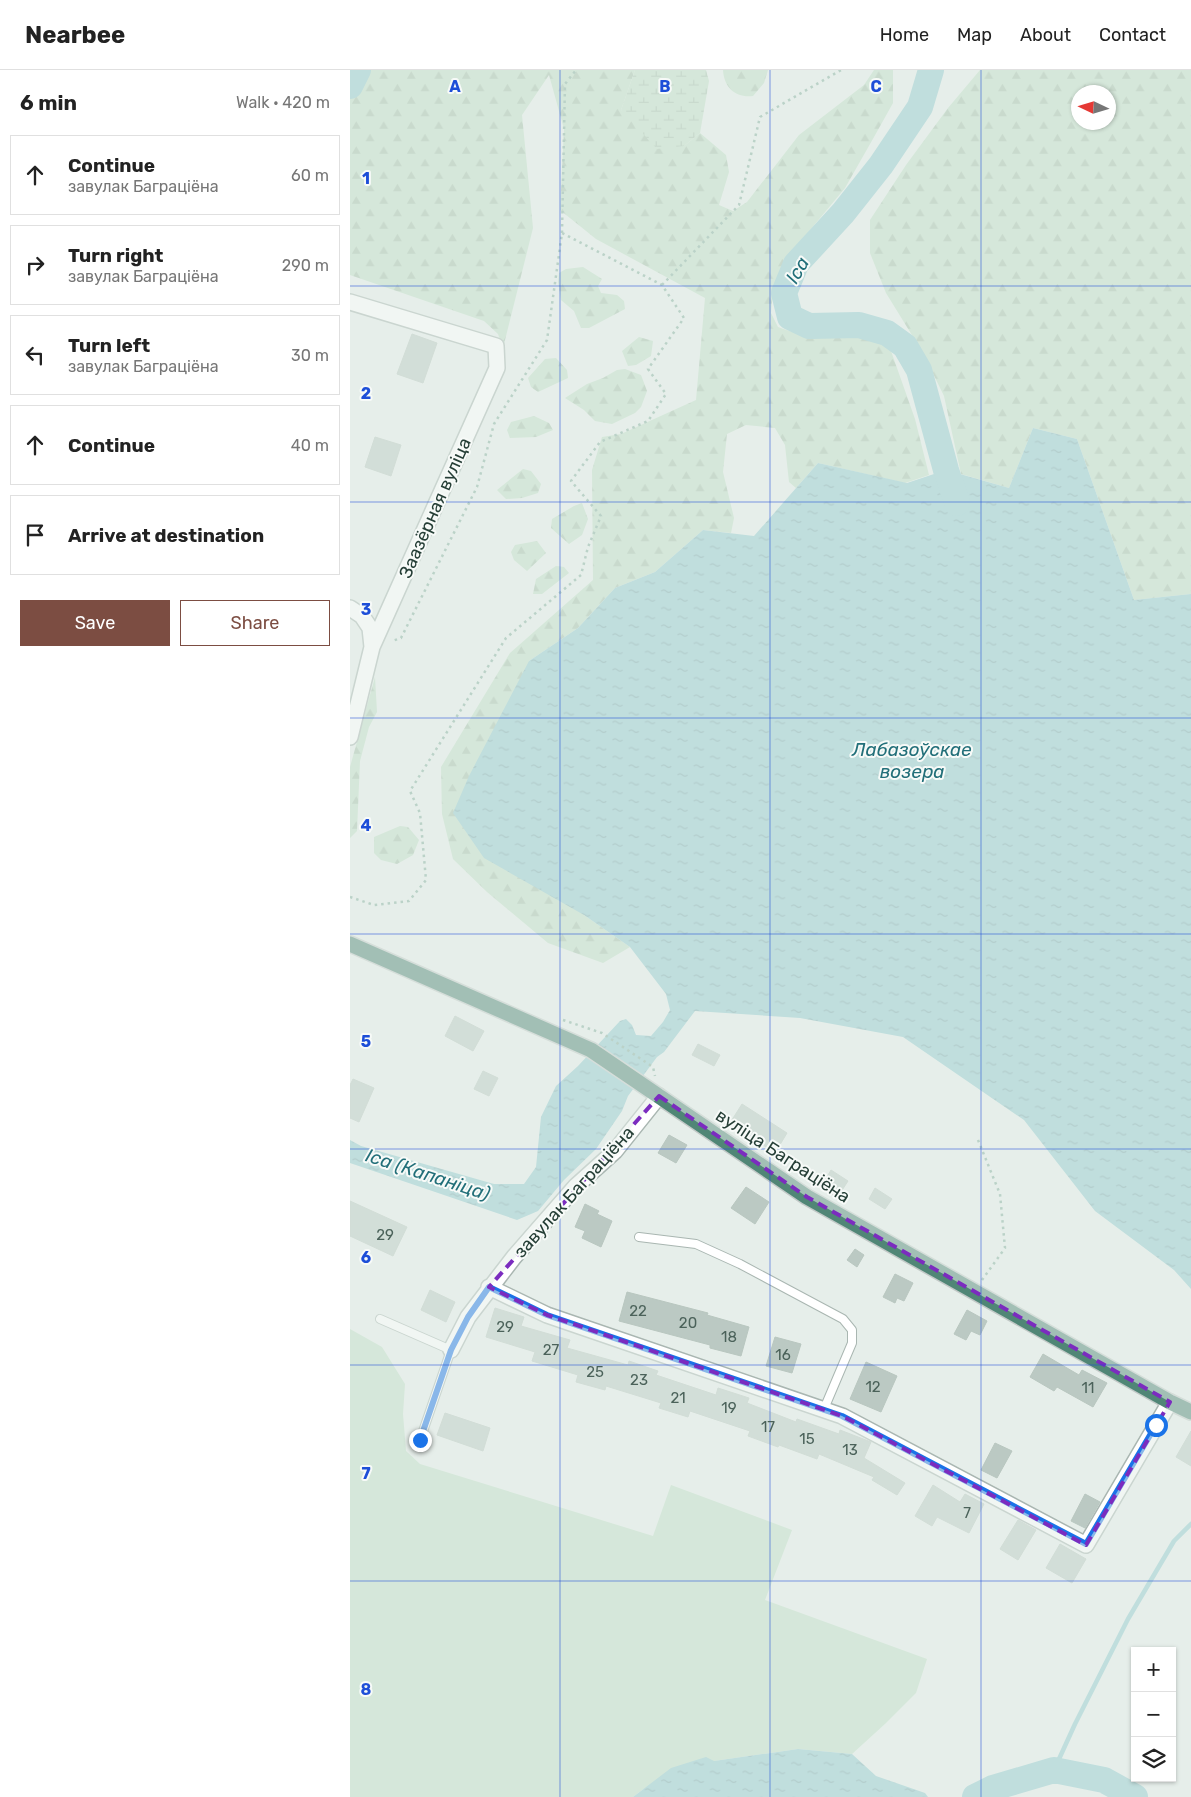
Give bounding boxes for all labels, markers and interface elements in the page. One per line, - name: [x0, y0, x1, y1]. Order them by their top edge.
- text: Nearbee: [25, 21, 125, 49]
- text: Home: [880, 24, 929, 46]
- text: Map: [957, 24, 992, 46]
- text: About: [1020, 24, 1071, 46]
- text: Contact: [1099, 24, 1166, 46]
- text: A: [449, 77, 461, 96]
- text: B: [659, 77, 671, 96]
- text: C: [870, 77, 882, 96]
- north arrow: [1071, 85, 1116, 130]
- text: 6 min: [20, 90, 77, 115]
- text: Walk · 420 m: [236, 93, 330, 112]
- text: Continue: [68, 154, 155, 177]
- icon: ahead: [21, 161, 49, 189]
- text: 60 m: [291, 166, 329, 185]
- text: 1: [362, 169, 370, 188]
- text: завулак Баграціёна: [68, 177, 219, 196]
- text: Turn right: [68, 244, 163, 267]
- icon: right: [21, 251, 49, 279]
- water label: Іса: [781, 253, 814, 288]
- text: 290 m: [282, 256, 329, 275]
- text: завулак Баграціёна: [68, 267, 219, 286]
- text: Turn left: [68, 334, 150, 357]
- icon: left: [21, 341, 49, 369]
- text: 30 m: [291, 346, 329, 365]
- text: завулак Баграціёна: [68, 357, 219, 376]
- text: 2: [361, 384, 371, 403]
- icon: ahead: [21, 431, 49, 459]
- text: Continue: [68, 434, 155, 457]
- street label: Заазёрная вуліца: [394, 434, 476, 582]
- text: 40 m: [291, 436, 329, 455]
- icon: arrive: [21, 521, 49, 549]
- text: Arrive at destination: [68, 524, 264, 547]
- button: Save: [20, 600, 170, 646]
- button: Share: [180, 600, 330, 646]
- text: 3: [361, 600, 371, 619]
- water label: Лабазоўскае возера: [851, 738, 972, 783]
- text: 4: [361, 816, 372, 835]
- text: 5: [361, 1032, 371, 1051]
- street label: вуліца Баграціёна: [712, 1104, 854, 1208]
- street label: завулак Баграціёна: [509, 1122, 639, 1262]
- water label: Іса (Капаніца): [363, 1144, 493, 1206]
- house number: 29: [376, 1226, 394, 1244]
- text: 6: [361, 1248, 371, 1267]
- house number: 22: [629, 1302, 647, 1320]
- house number: 20: [679, 1314, 697, 1332]
- house number: 29: [496, 1318, 514, 1336]
- house number: 18: [721, 1328, 737, 1346]
- house number: 27: [543, 1341, 560, 1359]
- house number: 16: [775, 1346, 791, 1364]
- house number: 25: [586, 1363, 604, 1381]
- house number: 23: [630, 1371, 648, 1389]
- house number: 12: [865, 1378, 881, 1396]
- house number: 11: [1082, 1379, 1094, 1397]
- house number: 21: [670, 1389, 686, 1407]
- house number: 19: [721, 1399, 737, 1417]
- route start: [1145, 1414, 1168, 1437]
- house number: 17: [761, 1418, 775, 1436]
- route end: [409, 1429, 432, 1452]
- house number: 15: [799, 1430, 815, 1448]
- house number: 13: [842, 1441, 858, 1459]
- text: 7: [361, 1464, 371, 1483]
- house number: 7: [963, 1504, 971, 1522]
- map controls: [1131, 1647, 1176, 1782]
- button: +: [1131, 1647, 1176, 1692]
- text: 8: [361, 1680, 372, 1699]
- button: −: [1131, 1692, 1176, 1737]
- button: layers: [1131, 1737, 1176, 1782]

